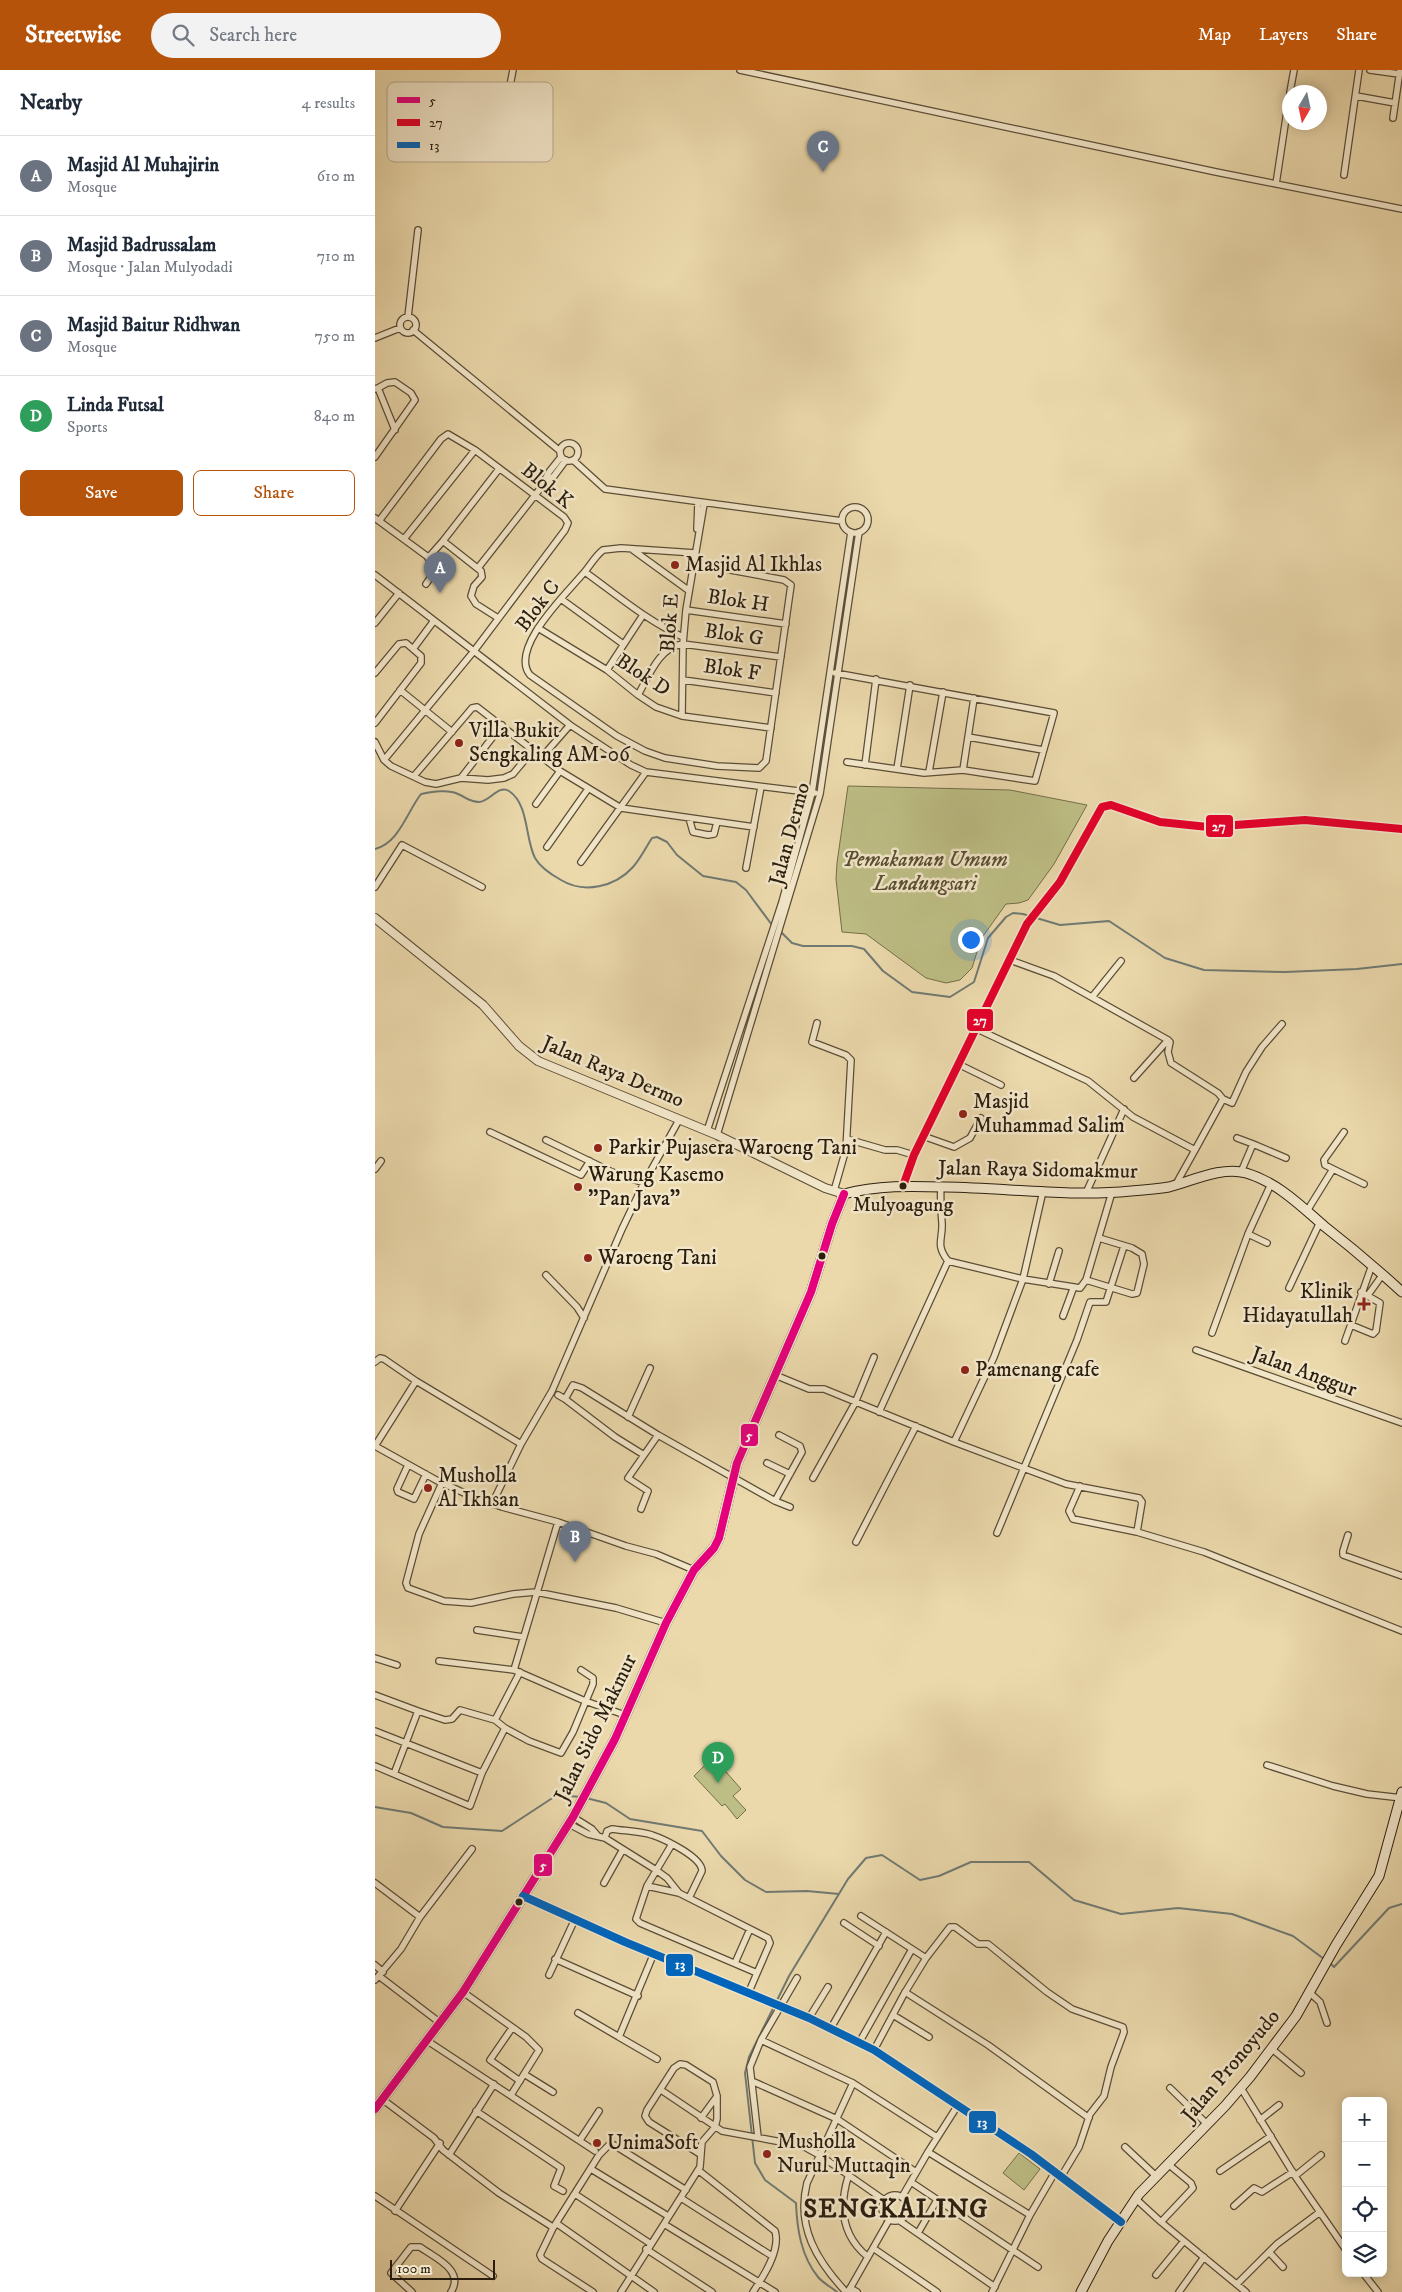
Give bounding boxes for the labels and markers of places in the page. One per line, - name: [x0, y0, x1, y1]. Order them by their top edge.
- pin: C: [807, 131, 839, 172]
- pin: A: [424, 552, 456, 593]
- place label: Masjid Al Ikhlas: [685, 552, 822, 578]
- marker: Masjid Al Ikhlas: [669, 559, 681, 571]
- place label: Villa Bukit Sengkaling AM-06: [468, 718, 631, 768]
- marker: Villa Bukit Sengkaling AM-06: [453, 737, 465, 749]
- place label: Masjid Muhammad Salim: [973, 1089, 1125, 1139]
- marker: Masjid Muhammad Salim: [957, 1108, 969, 1120]
- place label: Parkir Pujasera Waroeng Tani: [608, 1135, 857, 1161]
- marker: Parkir Pujasera Waroeng Tani: [592, 1142, 604, 1154]
- place label: Warung Kasemo "Pan Java": [587, 1162, 724, 1212]
- marker: Warung Kasemo "Pan Java": [572, 1181, 584, 1193]
- marker: Mulyoagung: [898, 1181, 908, 1191]
- place label: Mulyoagung: [853, 1193, 954, 1218]
- place label: Waroeng Tani: [597, 1245, 717, 1271]
- unlabelled marker: [817, 1251, 827, 1261]
- marker: Waroeng Tani: [582, 1252, 594, 1264]
- place label: Klinik Hidayatullah: [1242, 1279, 1354, 1329]
- marker: Klinik Hidayatullah: [1357, 1297, 1371, 1311]
- place label: Pamenang cafe: [975, 1357, 1100, 1383]
- marker: Pamenang cafe: [959, 1364, 971, 1376]
- place label: Musholla Al Ikhsan: [438, 1463, 519, 1513]
- marker: Musholla Al Ikhsan: [422, 1482, 434, 1494]
- pin: B: [559, 1521, 591, 1562]
- pin: D: [702, 1742, 734, 1783]
- unlabelled marker: [514, 1897, 524, 1907]
- place label: Musholla Nurul Muttaqin: [777, 2129, 911, 2179]
- place label: UnimaSoft: [607, 2130, 699, 2156]
- marker: UnimaSoft: [591, 2137, 603, 2149]
- marker: Musholla Nurul Muttaqin: [761, 2148, 773, 2160]

